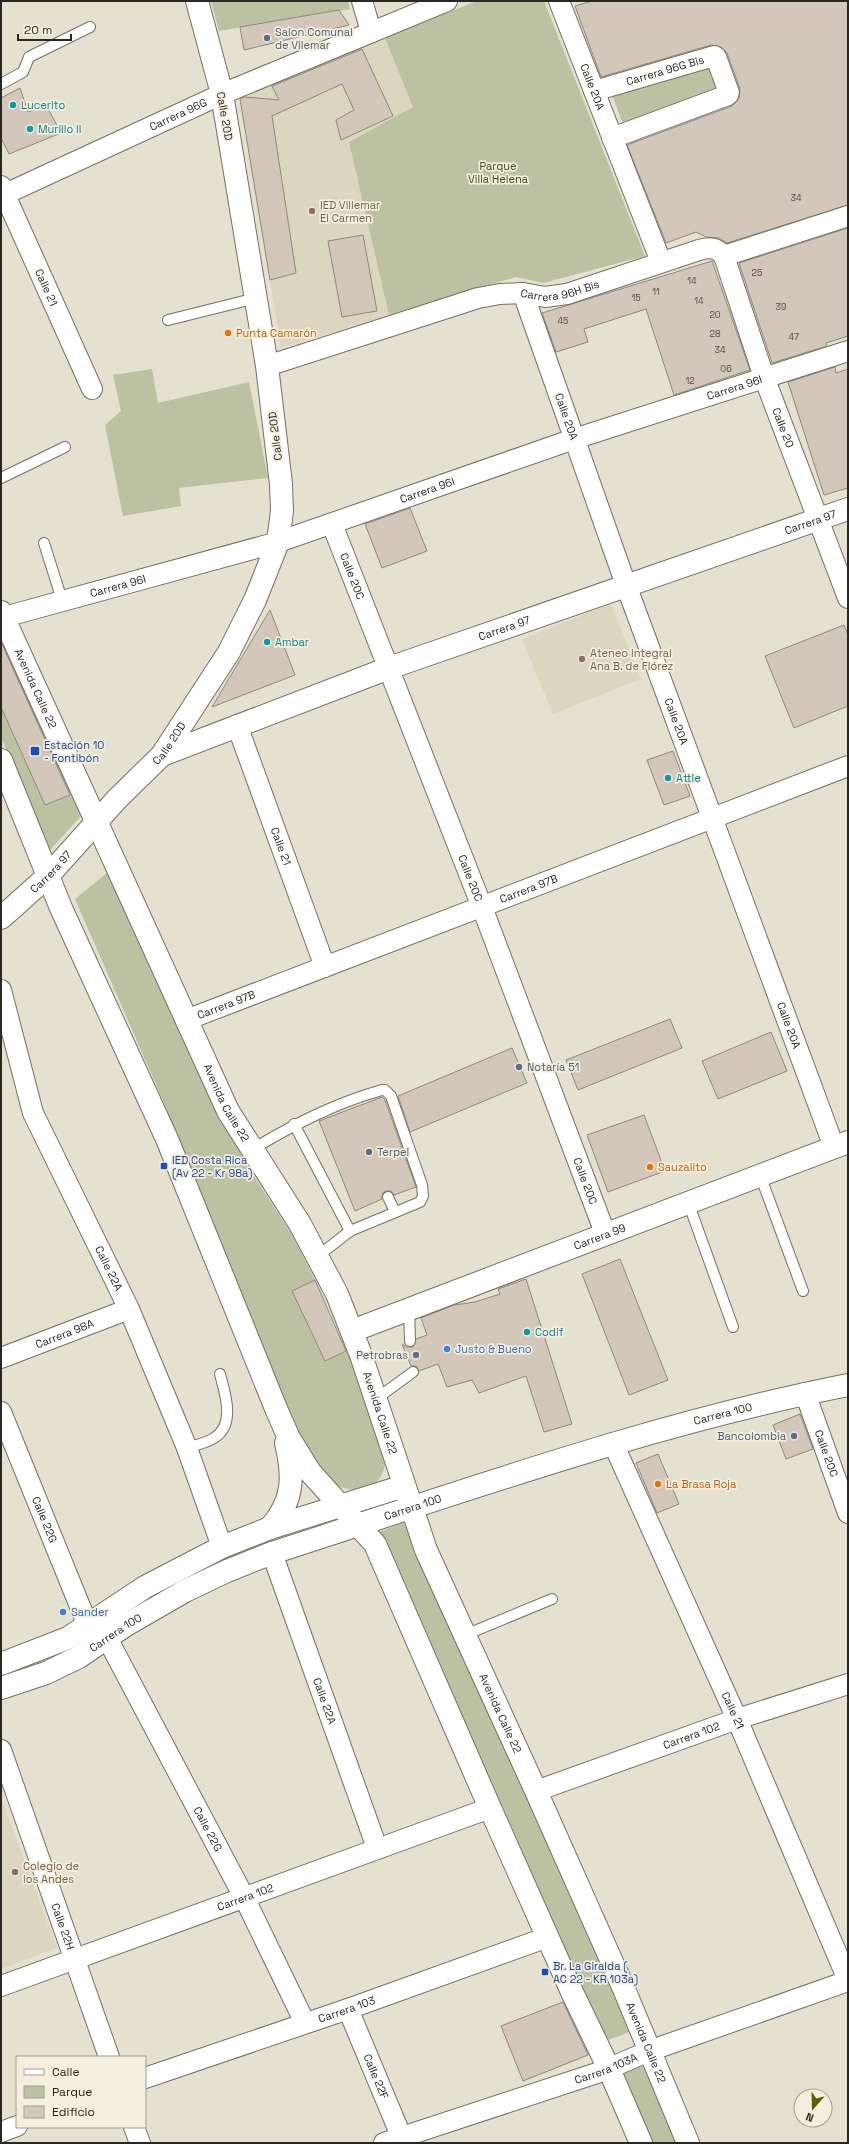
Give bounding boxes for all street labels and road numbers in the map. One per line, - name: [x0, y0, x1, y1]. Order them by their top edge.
- street label: Carrera 96G Bis: [624, 52, 706, 88]
- street label: Calle 20A: [577, 61, 608, 112]
- street label: Calle 20D: [214, 91, 236, 141]
- street label: Carrera 96G: [147, 95, 209, 134]
- street label: Calle 21: [32, 266, 61, 308]
- street label: Carrera 96H Bis: [519, 277, 601, 304]
- street label: Carrera 96I: [705, 372, 764, 403]
- street label: Calle 20A: [552, 391, 581, 442]
- street label: Calle 20: [769, 406, 797, 450]
- street label: Calle 20D: [265, 411, 285, 461]
- street label: Carrera 96I: [398, 474, 457, 506]
- street label: Carrera 97: [783, 507, 838, 537]
- street label: Calle 20C: [337, 551, 368, 601]
- street label: Carrera 96I: [88, 572, 147, 600]
- street label: Carrera 97: [476, 613, 532, 644]
- street label: Avenida Calle 22: [12, 646, 60, 731]
- street label: Calle 20A: [661, 696, 692, 747]
- street label: Calle 20D: [149, 719, 189, 768]
- street label: Calle 21: [268, 825, 294, 867]
- street label: Carrera 97: [27, 848, 75, 896]
- street label: Calle 20C: [455, 853, 486, 903]
- street label: Carrera 97B: [498, 871, 560, 906]
- street label: Carrera 97B: [195, 987, 257, 1022]
- street label: Calle 20A: [774, 1000, 804, 1051]
- street label: Avenida Calle 22: [200, 1061, 253, 1144]
- street label: Calle 20C: [570, 1155, 600, 1206]
- street label: Carrera 99: [572, 1220, 628, 1253]
- street label: Calle 22A: [92, 1243, 126, 1293]
- street label: Carrera 98A: [33, 1316, 96, 1351]
- street label: Avenida Calle 22: [360, 1370, 401, 1456]
- street label: Carrera 100: [692, 1400, 754, 1428]
- street label: Calle 20C: [812, 1428, 841, 1479]
- street label: Carrera 100: [382, 1491, 443, 1523]
- street label: Calle 22G: [29, 1494, 60, 1545]
- street label: Carrera 100: [87, 1610, 144, 1655]
- street label: Avenida Calle 22: [476, 1671, 525, 1756]
- street label: Calle 22A: [310, 1676, 339, 1726]
- street label: Calle 21: [719, 1689, 747, 1731]
- street label: Carrera 102: [661, 1719, 722, 1752]
- street label: Calle 22G: [190, 1804, 226, 1854]
- street label: Carrera 102: [215, 1880, 276, 1914]
- street label: Calle 22H: [48, 1901, 78, 1952]
- street label: Carrera 103: [316, 1993, 377, 2026]
- street label: Avenida Calle 22: [623, 2000, 669, 2085]
- street label: Carrera 103A: [573, 2050, 639, 2087]
- street label: Calle 22F: [361, 2052, 392, 2101]

